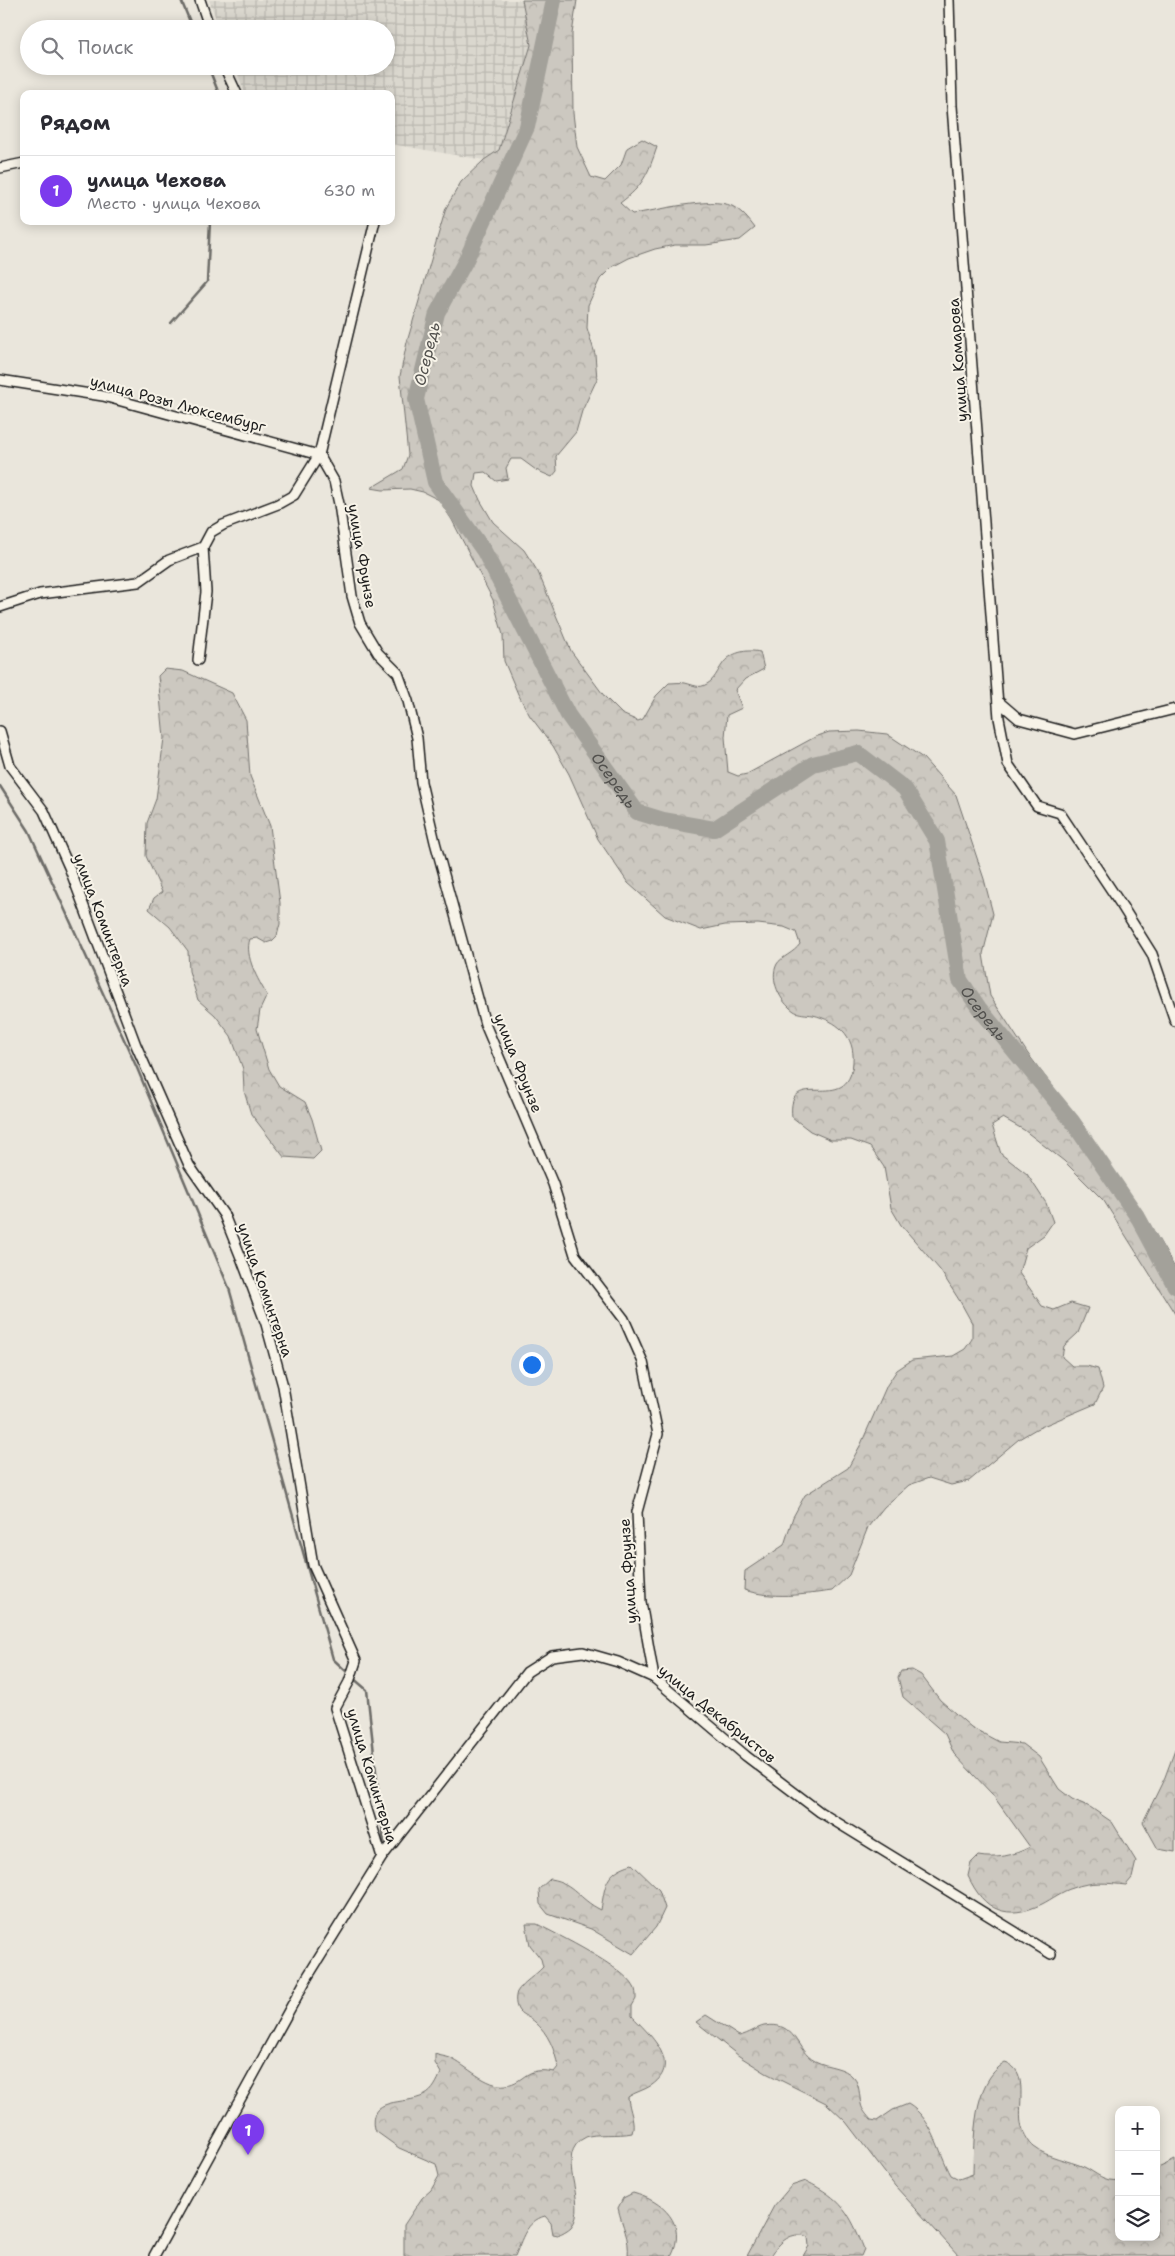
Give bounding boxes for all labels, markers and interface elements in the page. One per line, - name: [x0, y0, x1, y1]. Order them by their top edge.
- search box: [20, 20, 395, 75]
- icon: search: [38, 34, 66, 62]
- text: Поиск: [78, 35, 133, 60]
- text: Рядом: [40, 109, 110, 137]
- text: улица Чехова: [87, 168, 226, 193]
- text: 1: [52, 180, 60, 201]
- text: 630 m: [323, 180, 375, 201]
- text: Место · улица Чехова: [87, 193, 261, 214]
- street label: улица Комарова: [944, 297, 972, 423]
- water label: Осередь: [409, 320, 445, 388]
- street label: улица Розы Люксембург: [88, 371, 268, 437]
- street label: улица Фрунзе: [343, 502, 381, 610]
- water label: Осередь: [587, 748, 642, 813]
- street label: улица Коминтерна: [68, 851, 138, 990]
- water label: Осередь: [956, 981, 1012, 1045]
- street label: улица Фрунзе: [489, 1010, 547, 1116]
- street label: улица Коминтерна: [233, 1220, 298, 1360]
- your location: [519, 1352, 545, 1378]
- street label: улица Фрунзе: [614, 1518, 642, 1624]
- street label: улица Декабристов: [654, 1660, 780, 1768]
- street label: улица Коминтерна: [342, 1706, 402, 1847]
- map controls: [1115, 2106, 1160, 2241]
- button: +: [1115, 2106, 1160, 2151]
- pin: 1: [232, 2114, 264, 2155]
- button: −: [1115, 2151, 1160, 2196]
- button: layers: [1115, 2196, 1160, 2241]

